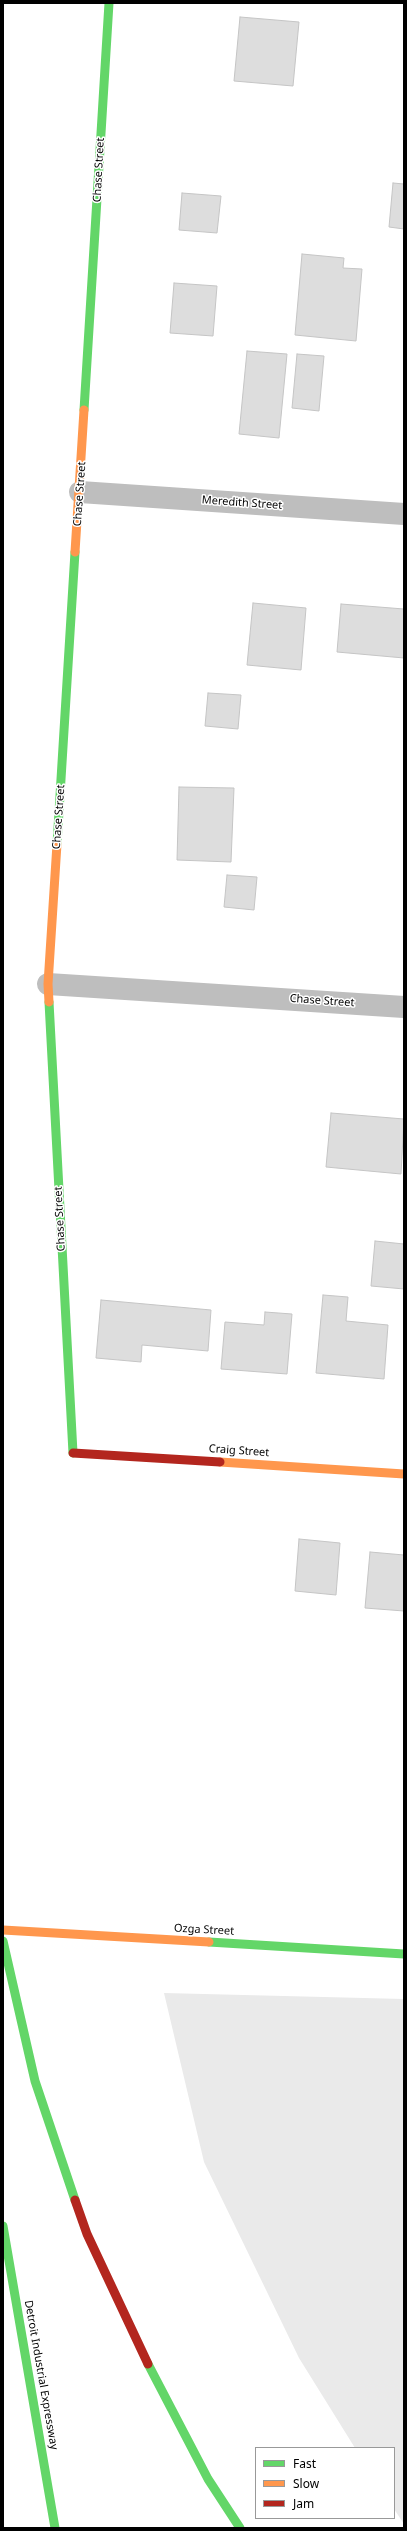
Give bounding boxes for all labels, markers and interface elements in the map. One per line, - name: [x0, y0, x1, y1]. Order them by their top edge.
- street label: Chase Street: [91, 137, 107, 203]
- street label: Chase Street: [71, 461, 89, 527]
- street label: Meredith Street: [201, 494, 283, 512]
- street label: Chase Street: [50, 784, 68, 850]
- street label: Chase Street: [289, 992, 355, 1010]
- street label: Chase Street: [52, 1186, 68, 1252]
- street label: Craig Street: [208, 1442, 270, 1460]
- street label: Ozga Street: [174, 1922, 234, 1938]
- street label: Detroit Industrial Expressway: [21, 2299, 61, 2451]
- legend: [255, 2447, 395, 2519]
- text: Fast: [293, 2455, 316, 2472]
- text: Slow: [293, 2475, 319, 2492]
- text: Jam: [293, 2495, 314, 2512]

